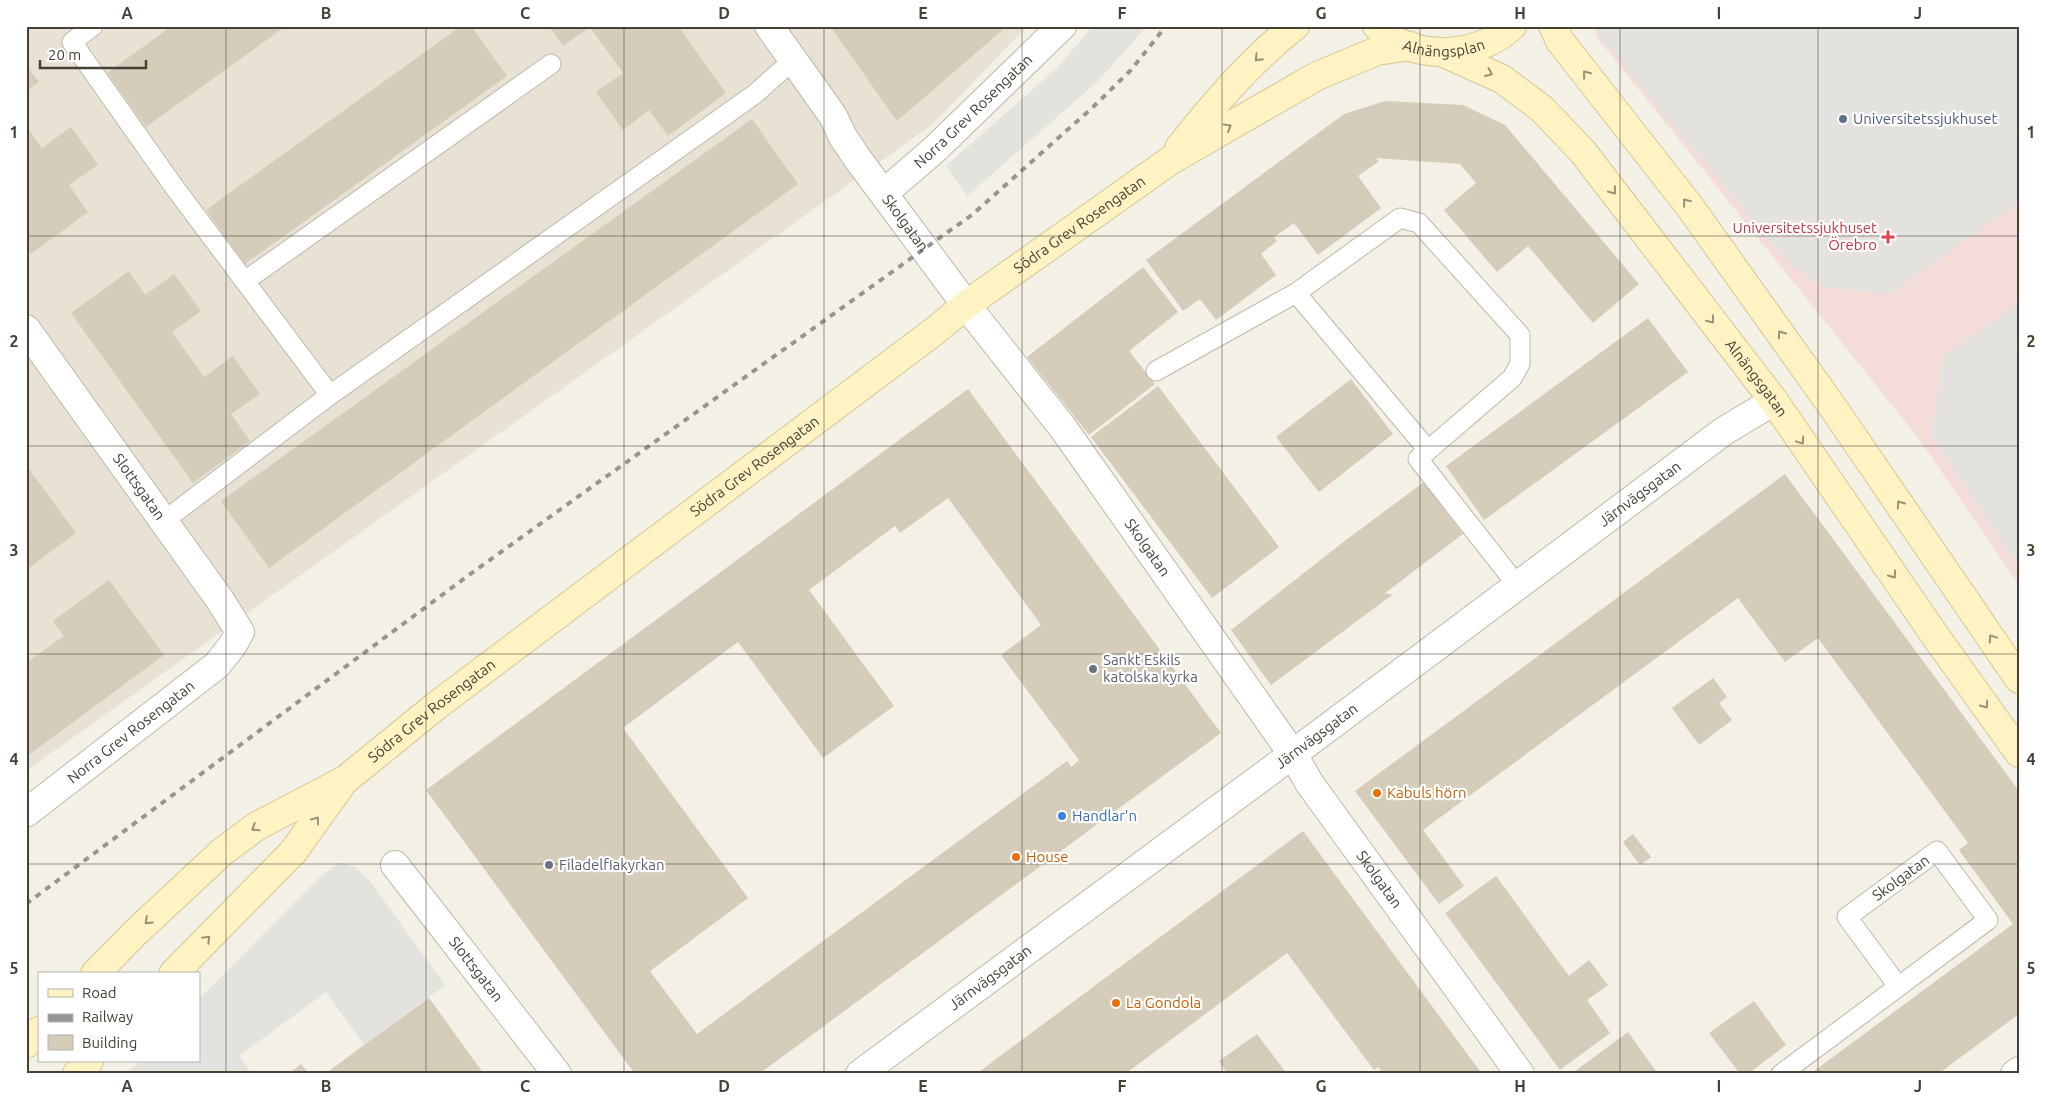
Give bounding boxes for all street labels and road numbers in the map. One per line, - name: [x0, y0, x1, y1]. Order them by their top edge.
- street label: Alnängsplan: [1401, 35, 1487, 60]
- street label: Norra Grev Rosengatan: [910, 51, 1035, 171]
- street label: Södra Grev Rosengatan: [1010, 172, 1148, 277]
- street label: Skolgatan: [879, 191, 932, 255]
- street label: Alnängsgatan: [1722, 336, 1791, 420]
- street label: Södra Grev Rosengatan: [686, 412, 822, 520]
- street label: Slottsgatan: [110, 450, 169, 523]
- street label: Järnvägsgatan: [1595, 457, 1684, 530]
- street label: Skolgatan: [1122, 515, 1174, 579]
- street label: Södra Grev Rosengatan: [365, 655, 498, 766]
- street label: Norra Grev Rosengatan: [64, 677, 198, 786]
- street label: Järnvägsgatan: [1272, 700, 1361, 772]
- street label: Skolgatan: [1353, 847, 1406, 911]
- street label: Skolgatan: [1869, 851, 1933, 904]
- street label: Slottsgatan: [446, 933, 507, 1005]
- street label: Järnvägsgatan: [946, 941, 1034, 1013]

